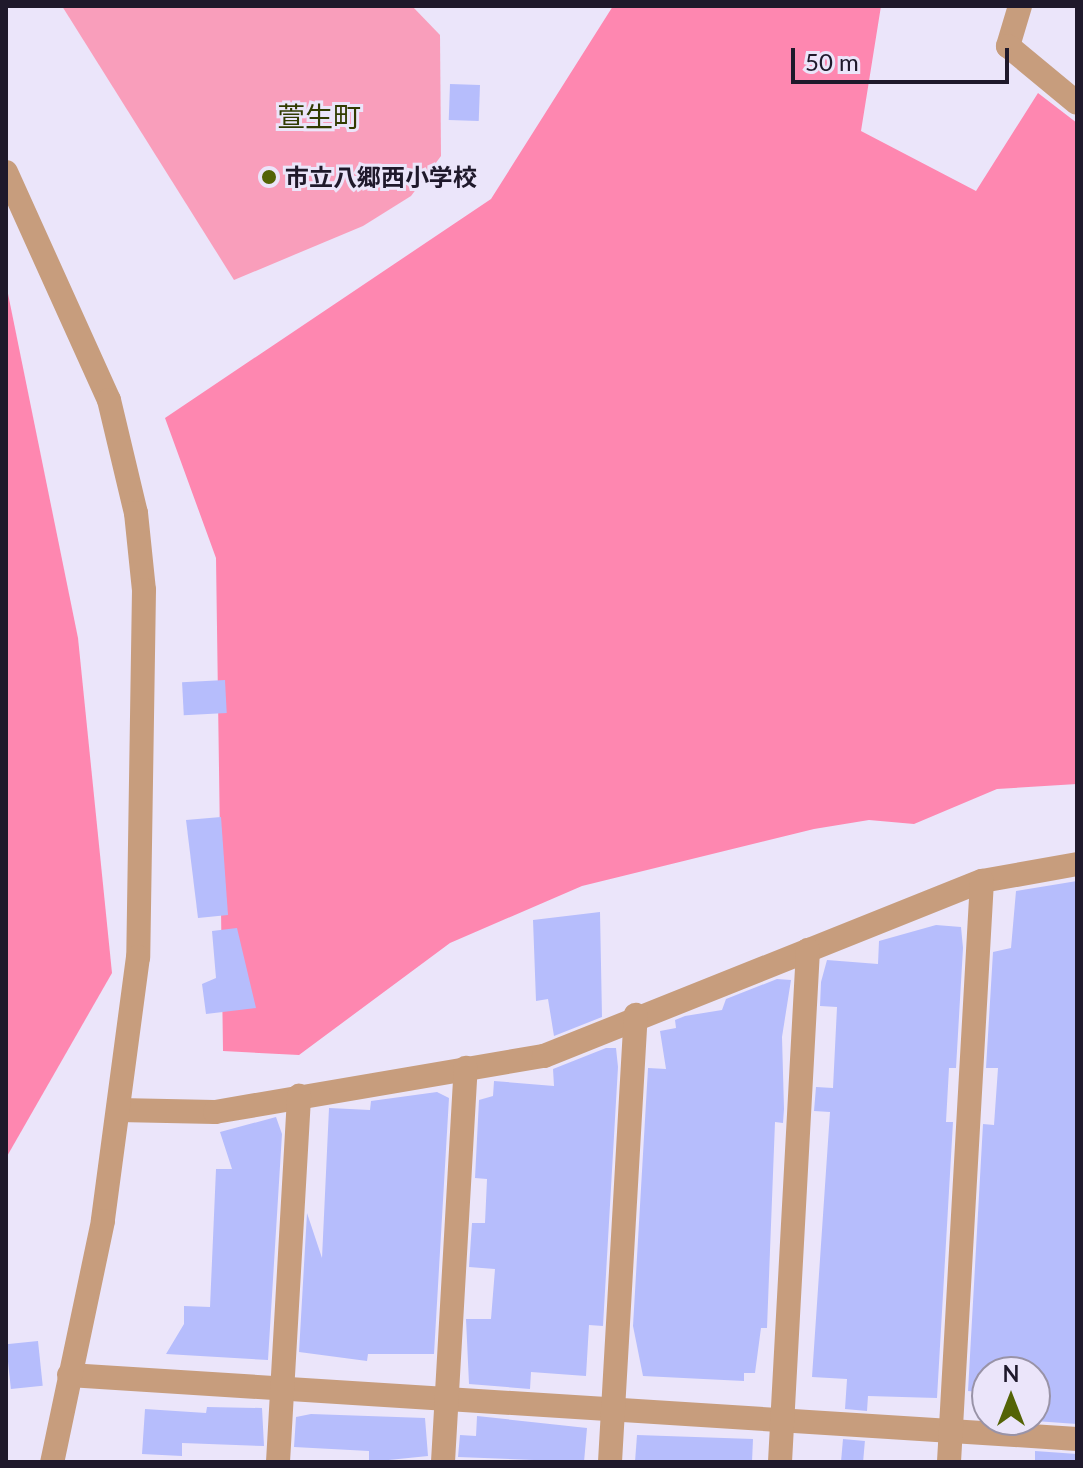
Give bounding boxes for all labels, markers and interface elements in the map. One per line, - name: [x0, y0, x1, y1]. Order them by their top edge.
- scale bar: [795, 32, 1013, 82]
- text: 50 m: [805, 47, 859, 76]
- district label: 萱生町: [277, 99, 361, 133]
- place label: 市立八郷西小学校: [285, 163, 477, 191]
- marker: 市立八郷西小学校: [260, 168, 278, 186]
- north arrow: [971, 1356, 1051, 1436]
- text: N: [1003, 1360, 1019, 1387]

